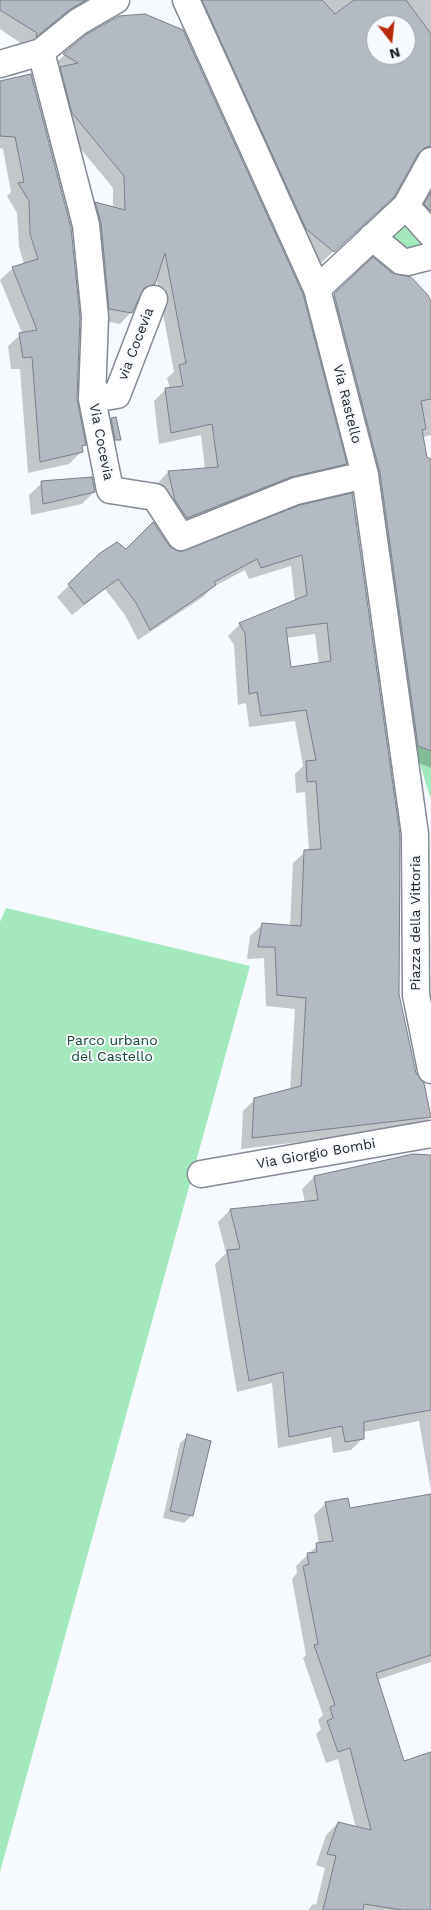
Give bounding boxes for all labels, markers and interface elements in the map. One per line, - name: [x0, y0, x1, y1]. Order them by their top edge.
- north arrow: [366, 15, 416, 65]
- text: N: [388, 44, 402, 63]
- street label: via Cocevia: [114, 305, 158, 383]
- street label: Via Rastello: [329, 363, 365, 445]
- street label: Via Cocevia: [85, 402, 117, 482]
- street label: Piazza della Vittoria: [408, 855, 424, 991]
- park label: Parco urbano del Castello: [66, 1033, 158, 1066]
- street label: Via Giorgio Bombi: [255, 1135, 377, 1173]

